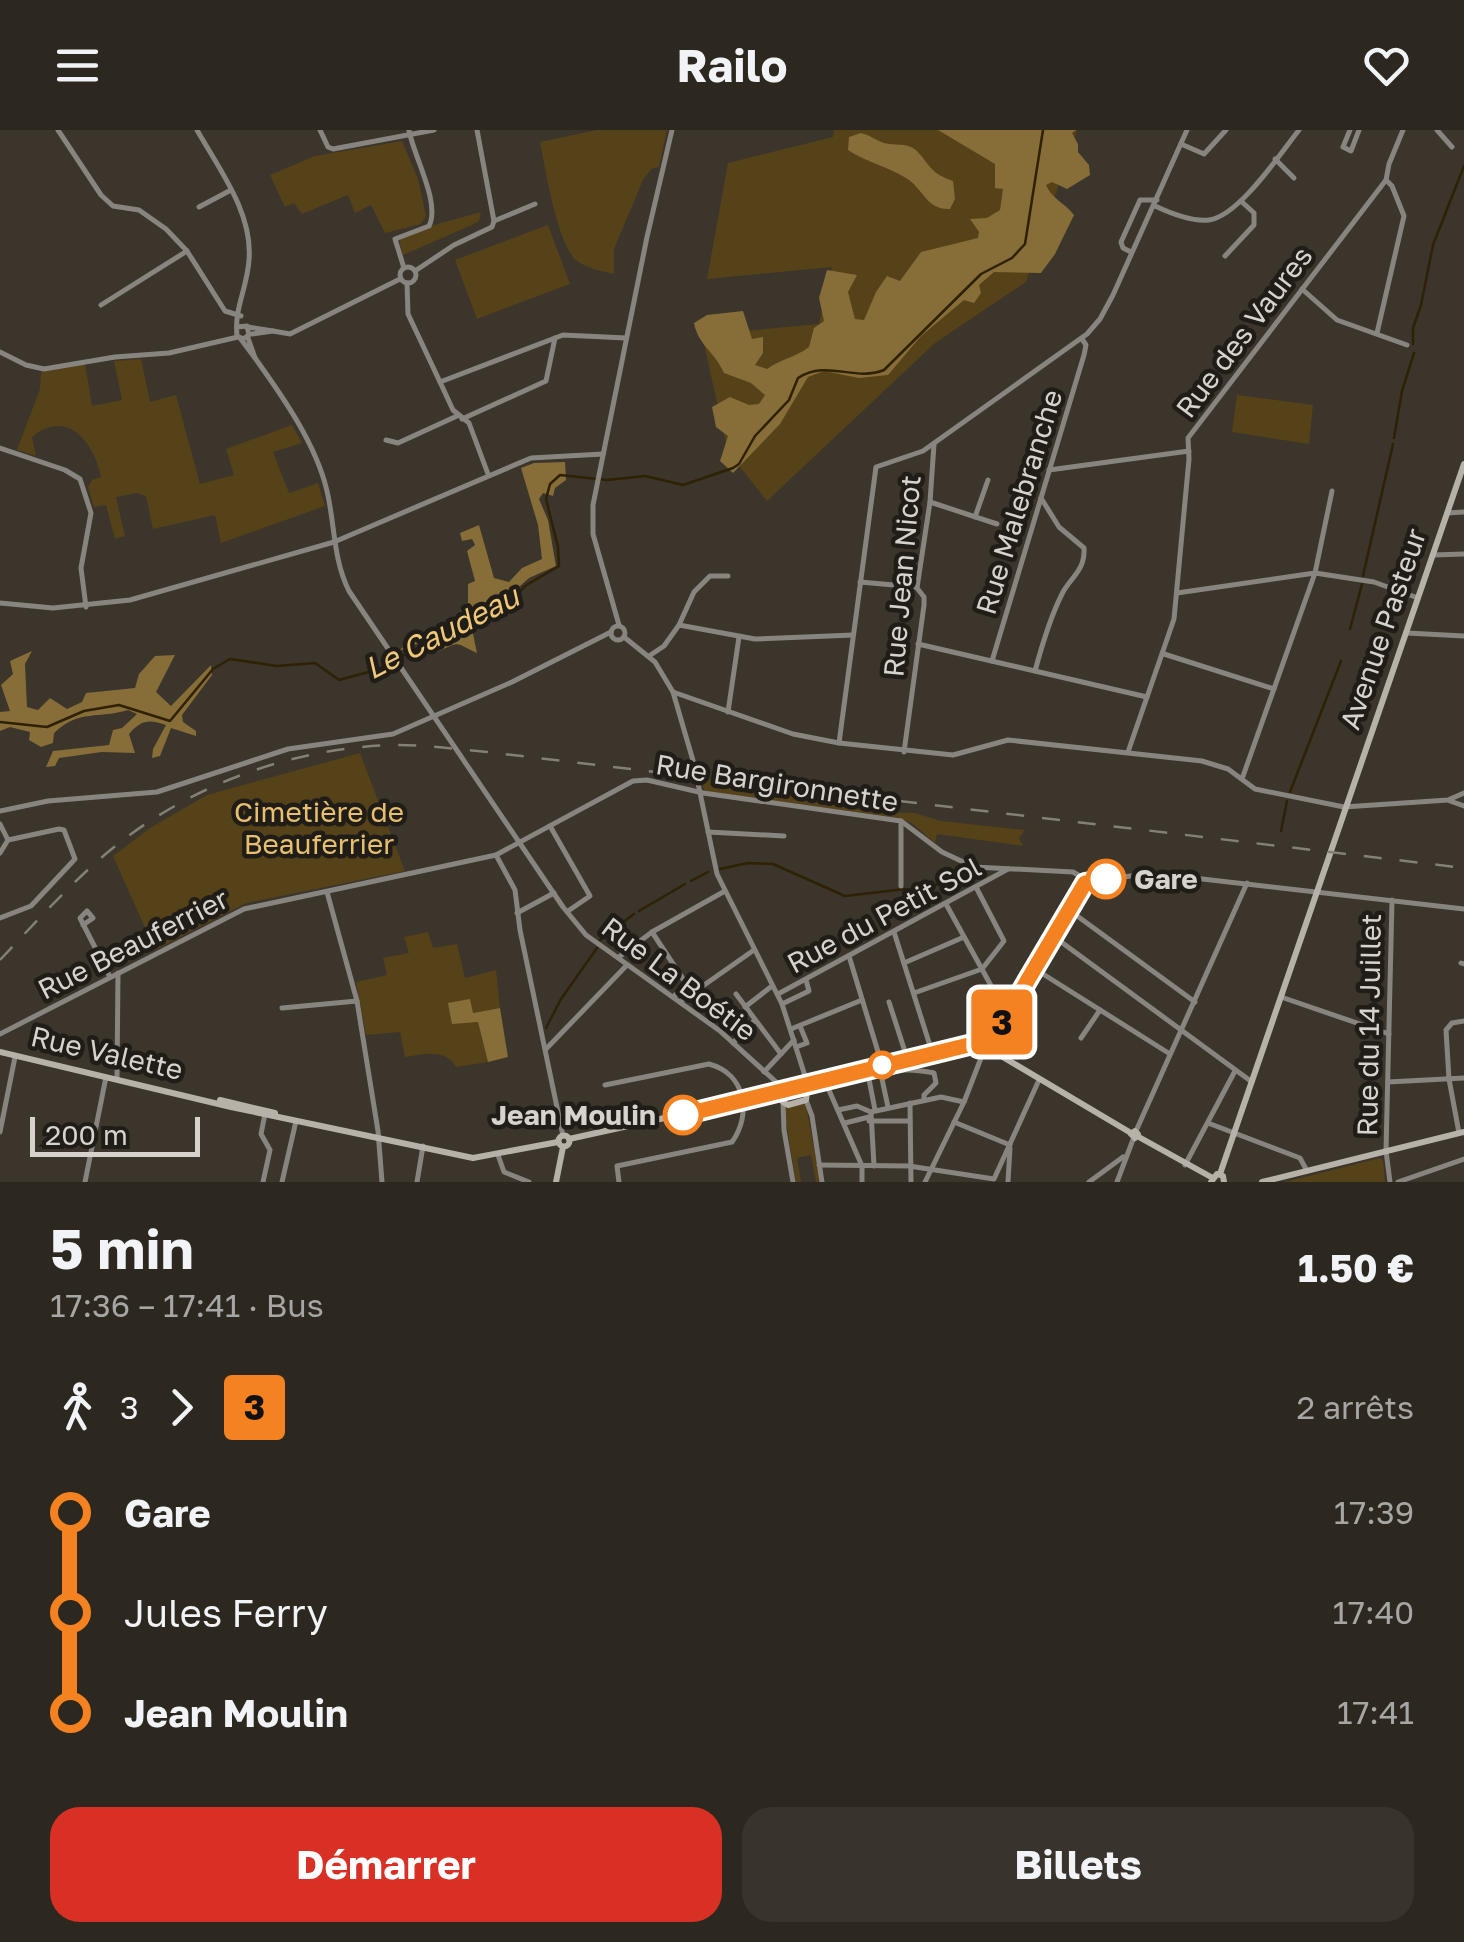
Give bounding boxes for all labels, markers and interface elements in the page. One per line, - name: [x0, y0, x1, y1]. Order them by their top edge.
- icon: menu: [50, 38, 105, 93]
- text: Railo: [677, 38, 787, 92]
- icon: heart: [1359, 38, 1414, 93]
- street label: Rue des Vaures: [1169, 240, 1319, 424]
- street label: Rue Malebranche: [969, 386, 1068, 618]
- street label: Rue Jean Nicot: [876, 474, 927, 678]
- street label: Avenue Pasteur: [1333, 524, 1432, 733]
- water label: Le Caudeau: [358, 577, 526, 686]
- street label: Rue Bargironnette: [653, 747, 901, 818]
- park label: Cimetière de Beauferrier: [234, 795, 404, 860]
- street label: Rue du Petit Sol: [781, 850, 986, 980]
- marker: Gare: [1087, 860, 1125, 898]
- place label: Gare: [1134, 862, 1198, 895]
- street label: Rue Beauferrier: [32, 881, 233, 1006]
- street label: Rue La Boétie: [596, 910, 763, 1047]
- street label: Rue du 14 Juillet: [1350, 913, 1387, 1137]
- line badge: 3: [970, 990, 1034, 1054]
- text: 3: [991, 1001, 1013, 1043]
- street label: Rue Valette: [28, 1019, 186, 1086]
- unlabelled marker: [869, 1052, 895, 1078]
- marker: Jean Moulin: [664, 1096, 702, 1134]
- place label: Jean Moulin: [491, 1098, 656, 1131]
- scale bar: [30, 1112, 200, 1156]
- text: 200 m: [45, 1118, 128, 1151]
- text: 5 min: [50, 1215, 194, 1281]
- text: 1.50 €: [1298, 1245, 1414, 1290]
- text: 17:36 – 17:41 · Bus: [50, 1286, 324, 1324]
- icon: walk: [50, 1380, 105, 1435]
- icon: forward: [154, 1380, 209, 1435]
- text: 3: [244, 1386, 265, 1428]
- text: 3: [120, 1388, 139, 1426]
- text: 2 arrêts: [1296, 1388, 1414, 1426]
- text: Gare: [124, 1490, 211, 1535]
- text: 17:39: [1334, 1493, 1414, 1531]
- text: Jules Ferry: [124, 1590, 328, 1635]
- text: 17:40: [1333, 1593, 1414, 1631]
- text: Jean Moulin: [124, 1690, 348, 1735]
- text: 17:41: [1337, 1693, 1414, 1731]
- button: Démarrer: [50, 1807, 722, 1922]
- button: Billets: [742, 1807, 1414, 1922]

